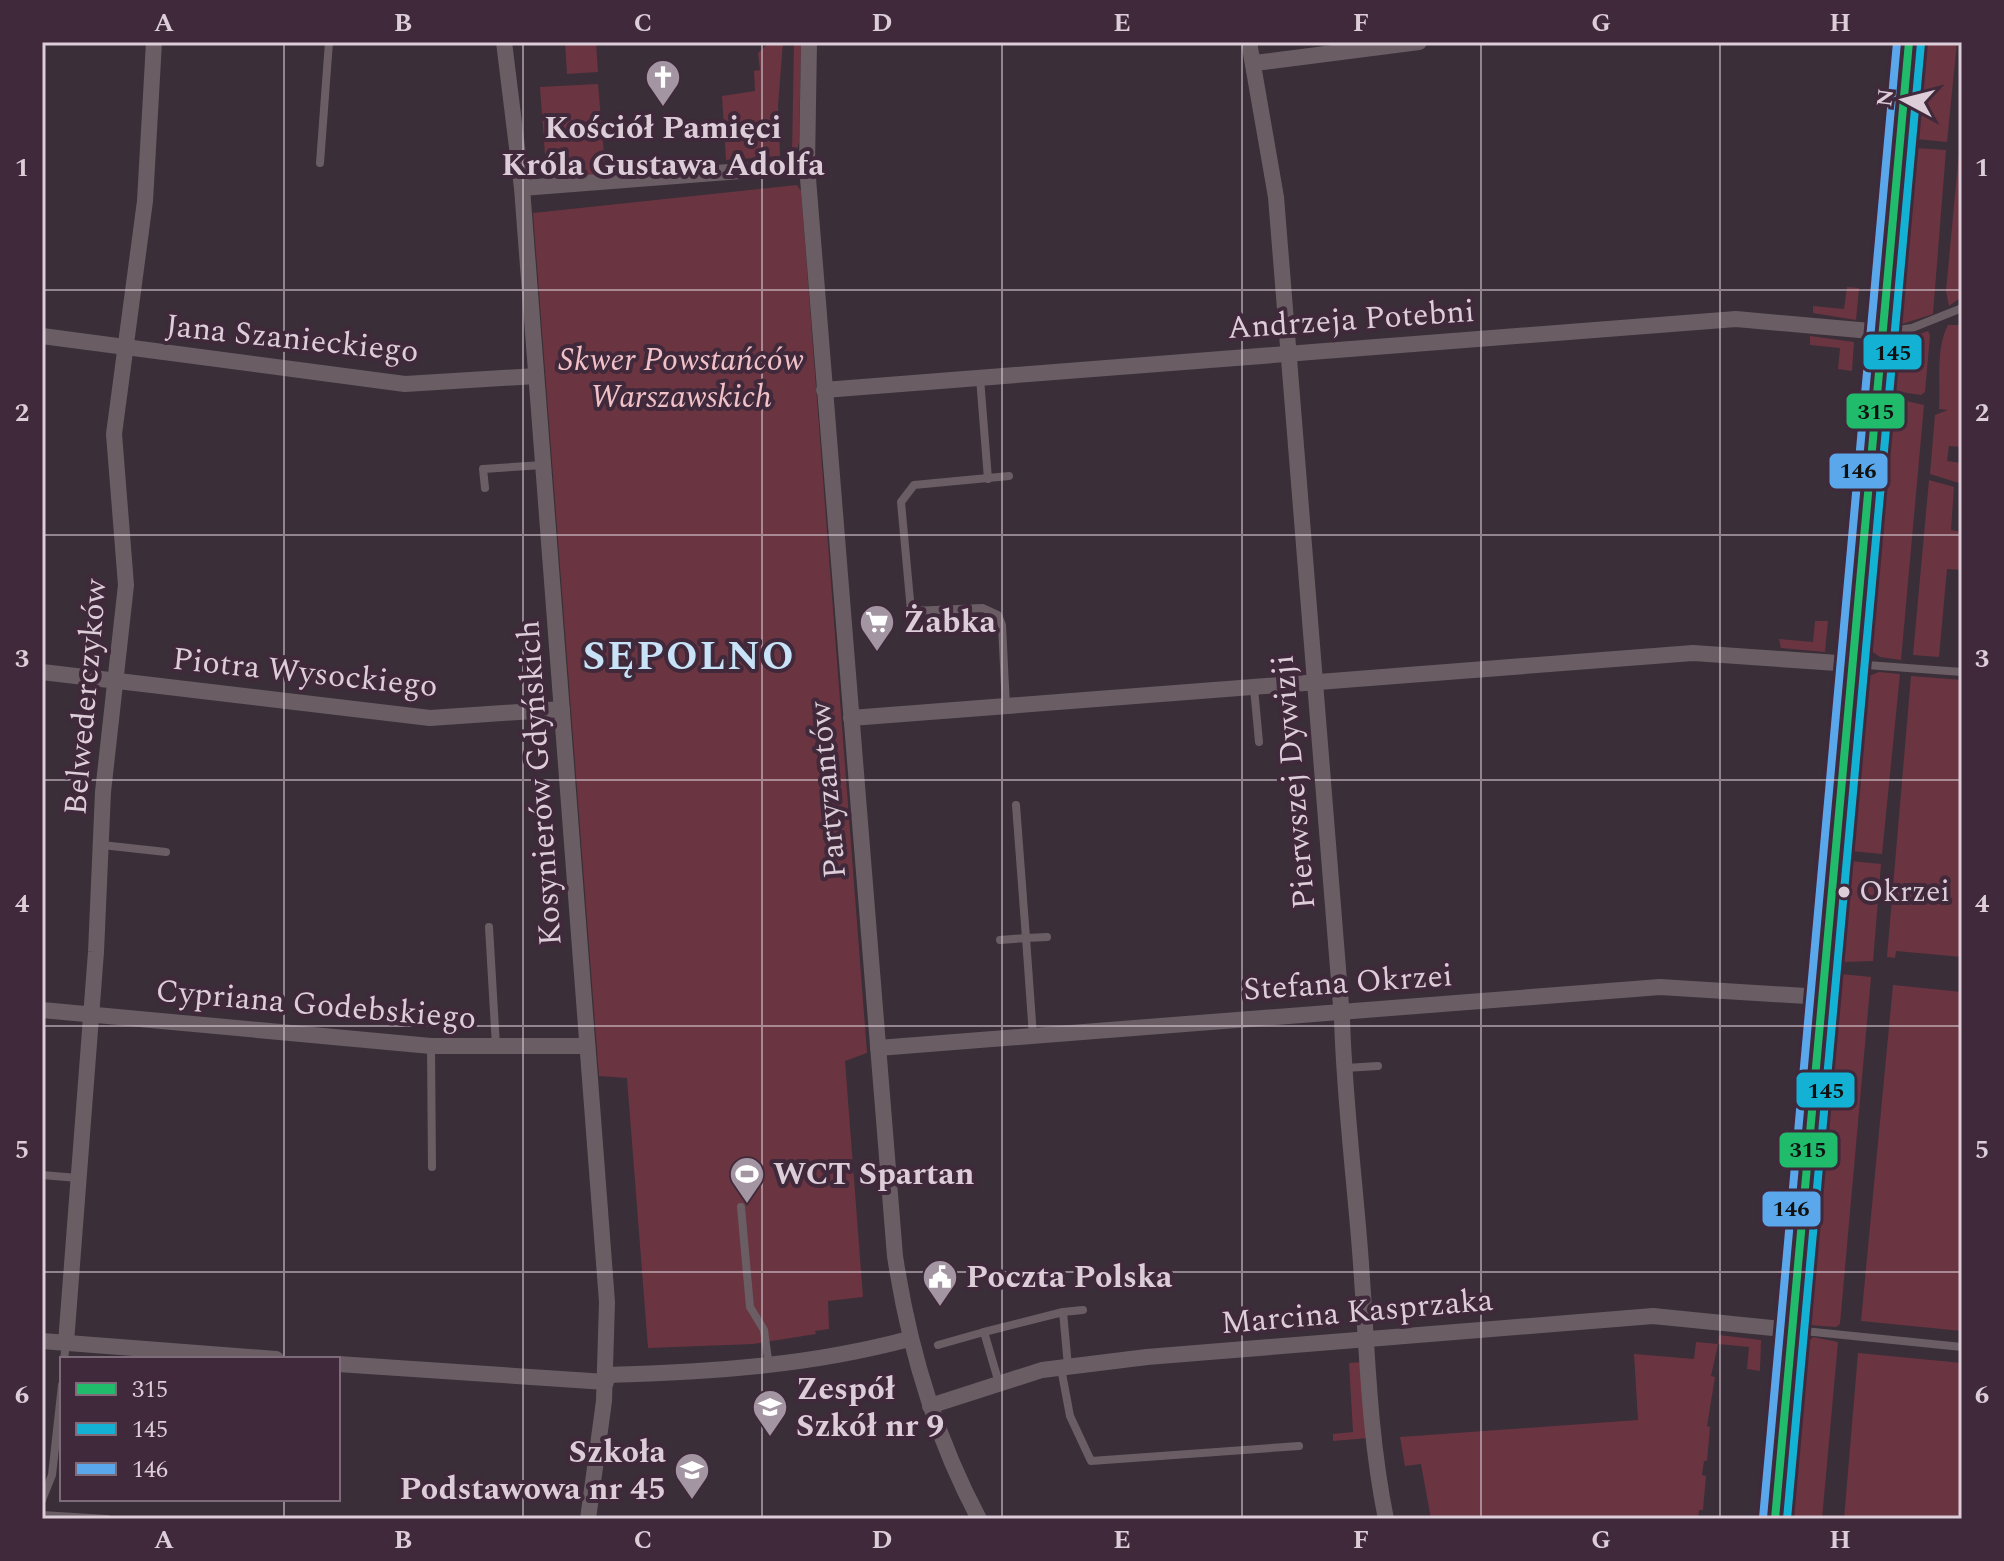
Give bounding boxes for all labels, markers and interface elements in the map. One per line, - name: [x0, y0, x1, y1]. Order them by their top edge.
- text: A: [154, 3, 174, 43]
- text: B: [394, 3, 412, 43]
- text: C: [634, 3, 652, 43]
- text: D: [872, 3, 892, 43]
- text: E: [1113, 3, 1131, 43]
- text: F: [1353, 3, 1369, 43]
- text: G: [1591, 3, 1611, 43]
- text: H: [1829, 3, 1851, 43]
- church icon: Kościół Pamięci Króla Gustawa Adolfa: [644, 58, 682, 108]
- north arrow: [1864, 60, 1944, 140]
- text: N: [1868, 87, 1903, 109]
- place label: Kościół Pamięci Króla Gustawa Adolfa: [501, 104, 825, 190]
- text: 1: [15, 148, 29, 188]
- text: 1: [1975, 148, 1989, 188]
- street label: Andrzeja Potebni: [1226, 287, 1476, 353]
- street label: Jana Szanieckiego: [163, 301, 421, 377]
- line badge: 145: [1862, 333, 1923, 371]
- park label: Skwer Powstańców Warszawskich: [559, 336, 803, 422]
- text: 145: [1874, 337, 1912, 370]
- line badge: 315: [1845, 392, 1906, 430]
- text: 2: [15, 393, 29, 433]
- text: 2: [1975, 393, 1989, 433]
- text: 315: [1857, 396, 1895, 429]
- line badge: 146: [1828, 452, 1889, 490]
- text: 146: [1839, 455, 1877, 488]
- street label: Belwederczyków: [51, 576, 121, 817]
- place label: Żabka: [903, 598, 997, 647]
- supermarket icon: Żabka: [858, 603, 896, 653]
- street label: Kosynierów Gdyńskich: [504, 619, 576, 947]
- district label: SĘPOLNO: [582, 627, 796, 688]
- street label: Piotra Wysockiego: [170, 635, 440, 711]
- text: 3: [15, 639, 29, 679]
- text: 3: [1975, 639, 1989, 679]
- street label: Pierwszej Dywizji: [1258, 653, 1330, 911]
- street label: Partyzantów: [796, 699, 860, 880]
- place label: Okrzei: [1859, 869, 1950, 915]
- text: 4: [15, 884, 30, 924]
- marker: Okrzei: [1836, 884, 1852, 900]
- text: 4: [1975, 884, 1990, 924]
- street label: Stefana Okrzei: [1242, 951, 1454, 1015]
- street label: Cypriana Godebskiego: [154, 967, 478, 1043]
- line badge: 145: [1795, 1071, 1856, 1109]
- text: 145: [1807, 1075, 1845, 1108]
- text: 5: [15, 1130, 29, 1170]
- text: 5: [1975, 1130, 1989, 1170]
- line badge: 315: [1778, 1131, 1839, 1169]
- text: 315: [1789, 1134, 1827, 1167]
- place label: WCT Spartan: [773, 1150, 975, 1199]
- sports icon: WCT Spartan: [728, 1155, 766, 1205]
- line badge: 146: [1761, 1190, 1822, 1228]
- text: 146: [1772, 1193, 1810, 1226]
- place label: Poczta Polska: [966, 1253, 1173, 1302]
- public building icon: Poczta Polska: [921, 1258, 959, 1308]
- street label: Marcina Kasprzaka: [1219, 1276, 1496, 1348]
- legend: [60, 1357, 340, 1501]
- place label: Zespół Szkół nr 9: [796, 1365, 944, 1451]
- text: 315: [132, 1372, 168, 1408]
- text: 6: [15, 1375, 29, 1415]
- text: 6: [1975, 1375, 1989, 1415]
- school or university icon: Zespół Szkół nr 9: [751, 1388, 789, 1438]
- text: 145: [132, 1412, 168, 1448]
- place label: Szkoła Podstawowa nr 45: [399, 1428, 667, 1514]
- school or university icon: Szkoła Podstawowa nr 45: [673, 1451, 711, 1501]
- text: 146: [132, 1452, 168, 1488]
- text: A: [154, 1520, 174, 1560]
- text: B: [394, 1520, 412, 1560]
- text: C: [634, 1520, 652, 1560]
- text: D: [872, 1520, 892, 1560]
- text: E: [1113, 1520, 1131, 1560]
- text: F: [1353, 1520, 1369, 1560]
- text: G: [1591, 1520, 1611, 1560]
- text: H: [1829, 1520, 1851, 1560]

